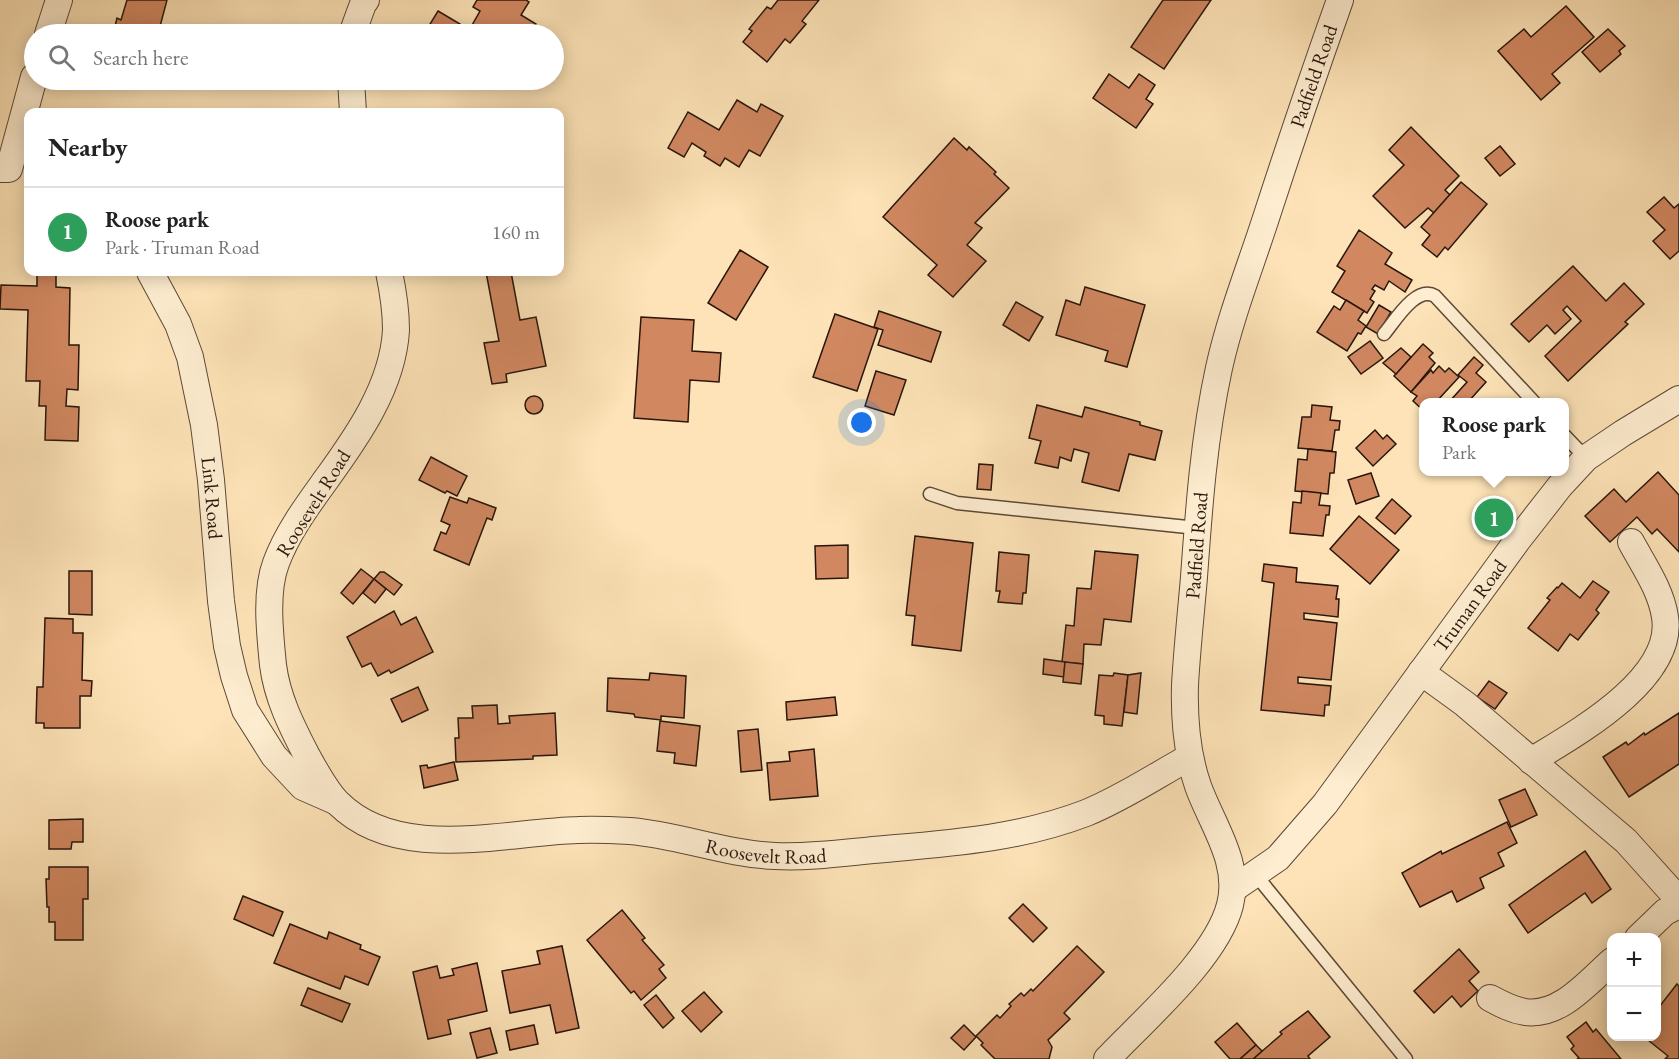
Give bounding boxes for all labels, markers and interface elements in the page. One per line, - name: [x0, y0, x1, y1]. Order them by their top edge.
- street label: Padfield Road: [1284, 20, 1344, 131]
- search box: [24, 24, 564, 90]
- icon: search: [45, 41, 78, 74]
- text: Search here: [93, 43, 188, 72]
- text: Nearby: [48, 130, 128, 164]
- text: Roose park: [105, 205, 209, 234]
- text: 1: [62, 219, 73, 245]
- text: 160 m: [492, 219, 540, 245]
- text: Park · Truman Road: [105, 234, 260, 260]
- popup: [1419, 398, 1569, 476]
- your location: [847, 408, 876, 437]
- text: Roose park: [1442, 410, 1546, 439]
- text: Park: [1442, 439, 1476, 465]
- street label: Roosevelt Road: [270, 444, 357, 561]
- street label: Link Road: [195, 455, 229, 541]
- street label: Padfield Road: [1179, 490, 1214, 600]
- pin: 1: [1474, 496, 1514, 540]
- street label: Truman Road: [1427, 553, 1513, 657]
- street label: Roosevelt Road: [703, 832, 828, 869]
- map controls: [1607, 933, 1661, 1041]
- button: +: [1607, 933, 1661, 987]
- button: −: [1607, 987, 1661, 1041]

